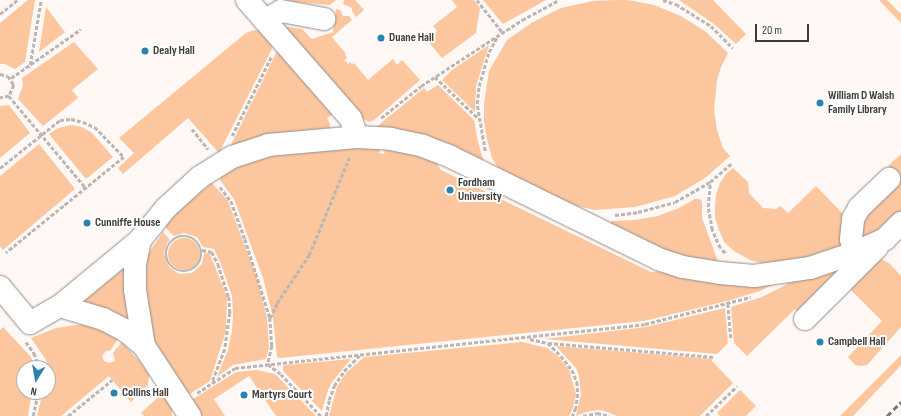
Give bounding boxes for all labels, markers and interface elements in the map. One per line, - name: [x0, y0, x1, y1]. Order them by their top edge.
- scale bar: [757, 16, 811, 42]
- text: 20 m: [762, 23, 782, 38]
- place label: Duane Hall: [389, 31, 434, 45]
- marker: Duane Hall: [376, 33, 386, 43]
- place label: Dealy Hall: [153, 44, 195, 58]
- marker: Dealy Hall: [140, 46, 150, 56]
- place label: William D Walsh Family Library: [828, 89, 894, 117]
- marker: William D Walsh Family Library: [815, 98, 825, 108]
- place label: Fordham University: [458, 176, 502, 204]
- marker: Fordham University: [445, 185, 455, 195]
- place label: Cunniffe House: [95, 216, 160, 230]
- marker: Cunniffe House: [82, 218, 92, 228]
- place label: Campbell Hall: [828, 335, 885, 349]
- marker: Campbell Hall: [815, 337, 825, 347]
- north arrow: [16, 360, 56, 400]
- text: N: [30, 384, 38, 398]
- place label: Collins Hall: [122, 386, 169, 400]
- marker: Collins Hall: [109, 388, 119, 398]
- place label: Martyrs Court: [252, 388, 312, 402]
- marker: Martyrs Court: [239, 390, 249, 400]

